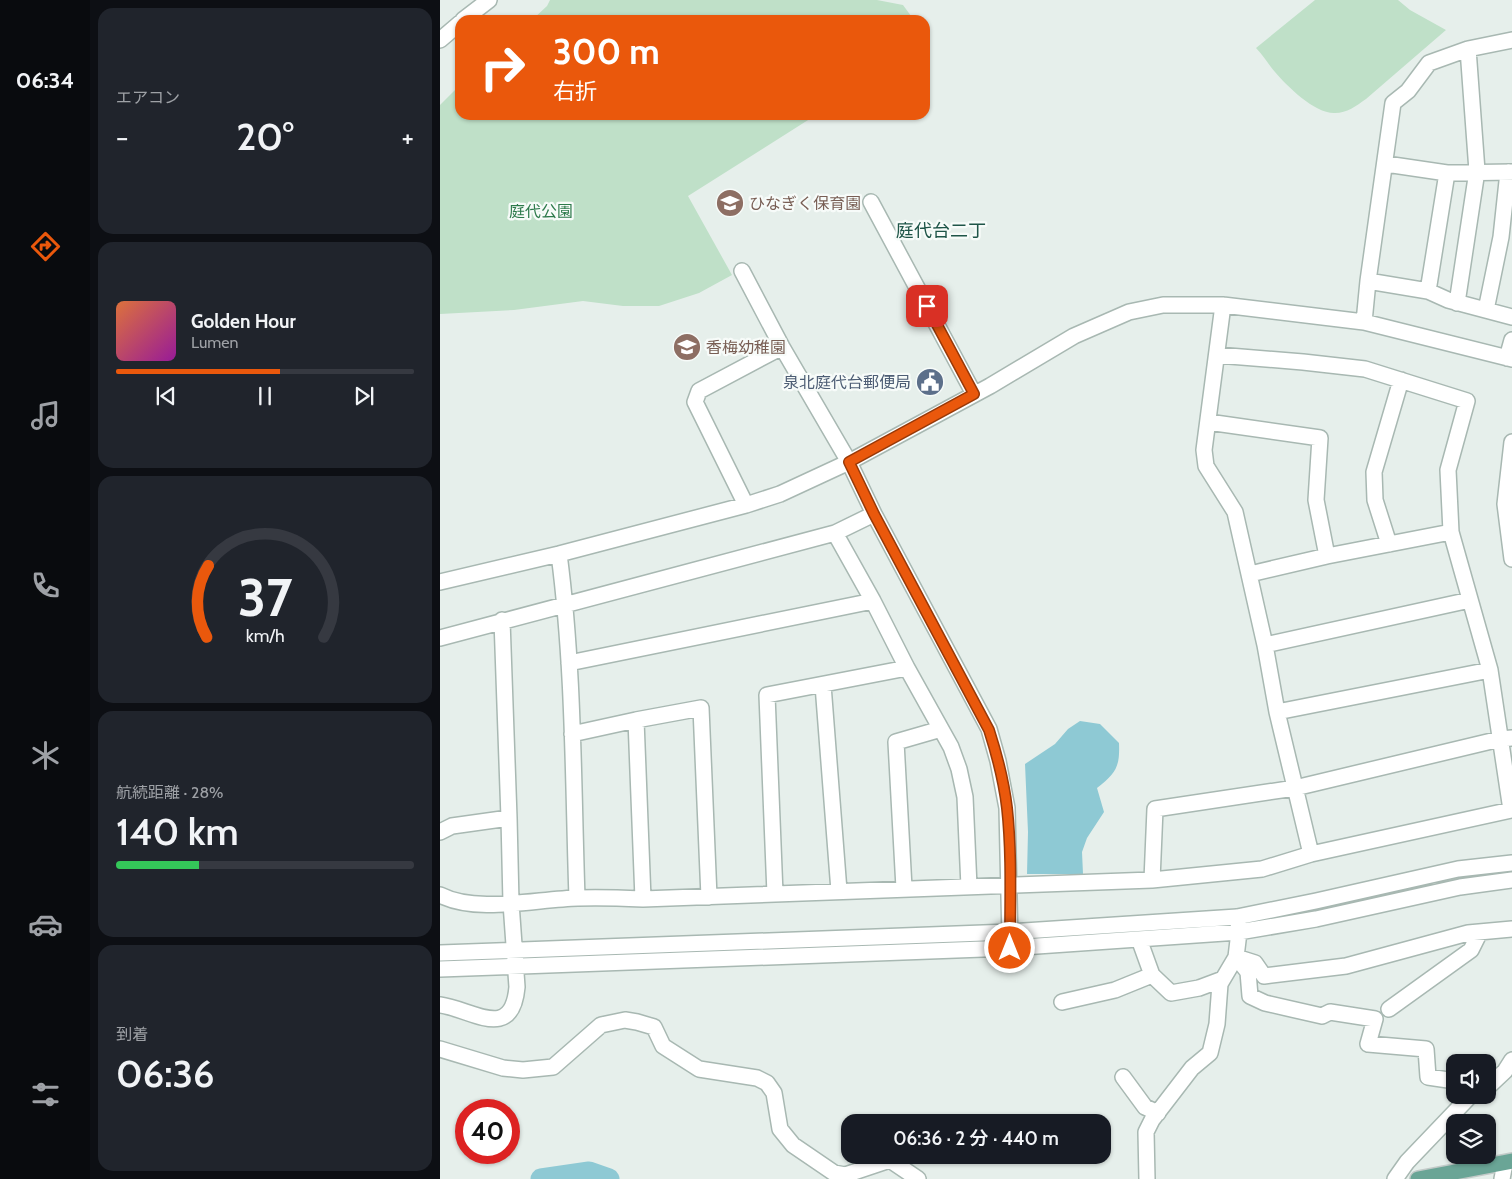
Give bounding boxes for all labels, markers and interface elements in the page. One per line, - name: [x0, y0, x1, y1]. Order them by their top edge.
- text: 300 m: [553, 30, 660, 73]
- icon: right: [470, 35, 535, 100]
- text: 06:34: [16, 67, 74, 94]
- text: 右折: [553, 78, 597, 105]
- text: エアコン: [116, 88, 180, 107]
- text: 20°: [236, 113, 294, 160]
- text: −: [116, 120, 128, 154]
- text: +: [402, 120, 414, 154]
- school or university icon: ひなぎく保育園: [715, 188, 745, 218]
- place label: ひなぎく保育園: [749, 194, 861, 213]
- park label: 庭代公園: [509, 202, 573, 221]
- district label: 庭代台二丁: [896, 220, 986, 242]
- icon: directions: [28, 229, 63, 264]
- pin: [906, 285, 948, 327]
- icon: arrive: [913, 292, 941, 320]
- text: Golden Hour: [191, 310, 296, 333]
- school or university icon: 香梅幼稚園: [672, 332, 702, 362]
- text: Lumen: [191, 333, 238, 352]
- place label: 香梅幼稚園: [706, 338, 786, 357]
- public building icon: 泉北庭代台郵便局: [915, 367, 945, 397]
- place label: 泉北庭代台郵便局: [783, 373, 911, 392]
- icon: previous: [152, 382, 180, 410]
- icon: pause: [251, 382, 279, 410]
- icon: next: [350, 382, 378, 410]
- icon: music: [28, 398, 63, 433]
- text: 37: [238, 566, 293, 629]
- icon: phone: [28, 568, 63, 603]
- text: km/h: [245, 625, 285, 646]
- icon: climate: [28, 738, 63, 773]
- text: 航続距離 · 28%: [116, 783, 223, 802]
- text: 140 km: [116, 808, 239, 855]
- icon: car: [28, 907, 63, 942]
- position arrow: [983, 921, 1035, 973]
- text: 到着: [116, 1025, 148, 1044]
- text: 06:36: [116, 1050, 214, 1097]
- map controls: [1446, 1054, 1496, 1164]
- button: sound: [1446, 1054, 1496, 1104]
- icon: filters: [28, 1077, 63, 1112]
- speed limit sign: 40: [455, 1099, 520, 1164]
- button: layers: [1446, 1114, 1496, 1164]
- text: 06:36 · 2 分 · 440 m: [893, 1127, 1059, 1150]

